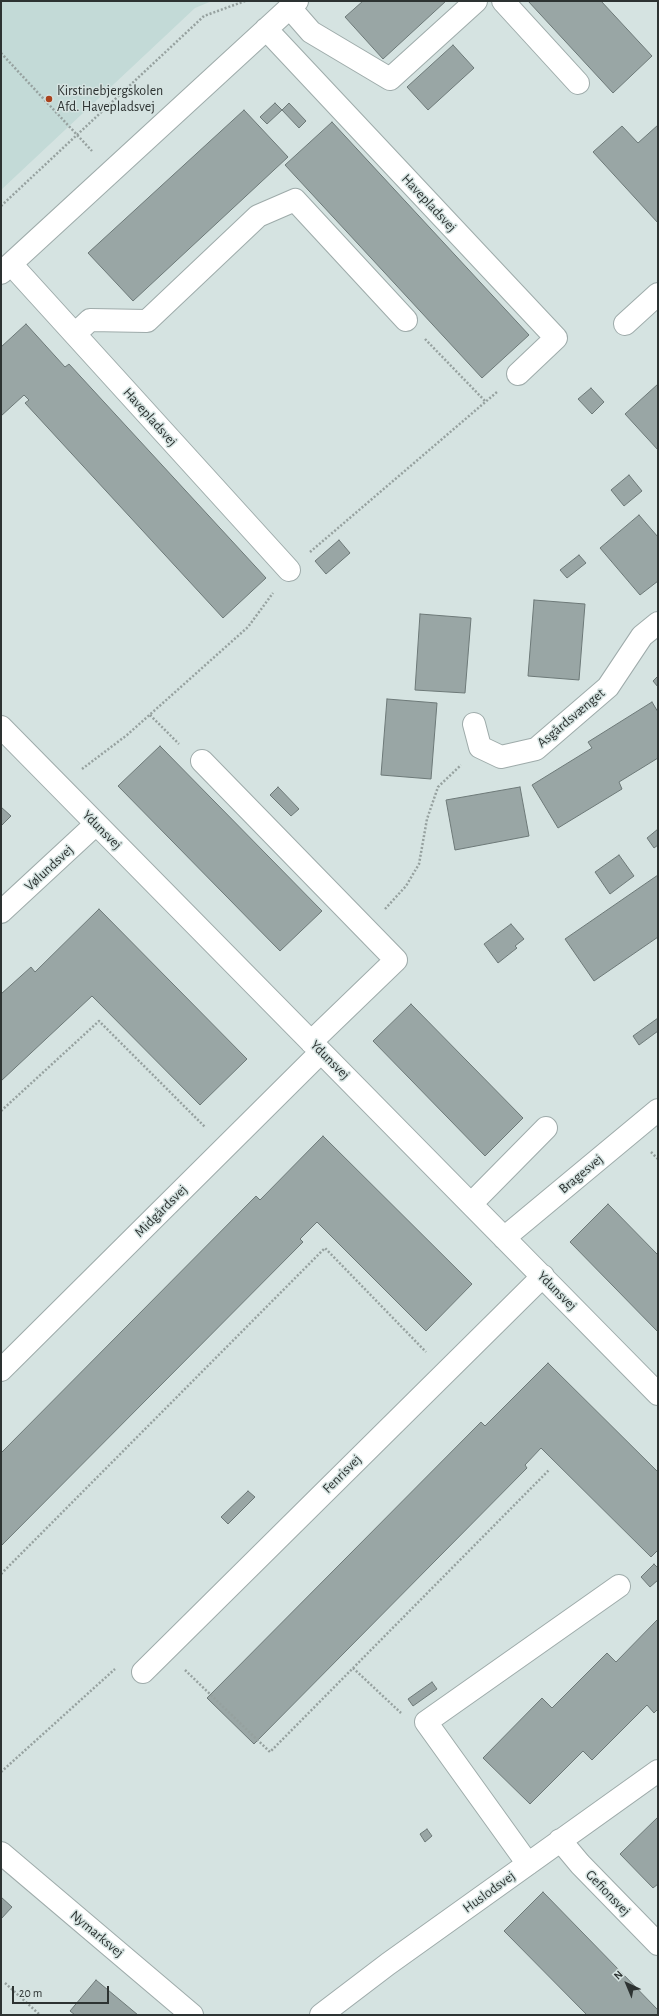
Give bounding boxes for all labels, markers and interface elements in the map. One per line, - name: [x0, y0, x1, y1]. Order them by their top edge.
- place label: Kirstinebjergskolen Afd. Havepladsvej: [57, 83, 163, 116]
- marker: Kirstinebjergskolen Afd. Havepladsvej: [44, 94, 54, 104]
- street label: Havepladsvej: [398, 171, 460, 235]
- street label: Havepladsvej: [119, 384, 181, 450]
- street label: Asgårdsvænget: [534, 685, 608, 751]
- street label: Ydunsvej: [79, 807, 125, 853]
- street label: Vølundsvej: [21, 841, 77, 895]
- street label: Ydunsvej: [307, 1037, 353, 1083]
- street label: Bragesvej: [555, 1151, 607, 1197]
- street label: Midgårdsvej: [131, 1181, 191, 1241]
- street label: Ydunsvej: [534, 1268, 580, 1314]
- street label: Fenrisvej: [319, 1451, 365, 1497]
- street label: Huslodsvej: [460, 1867, 518, 1917]
- street label: Gefionsvej: [582, 1867, 634, 1919]
- street label: Nymarksvej: [67, 1907, 127, 1961]
- north arrow: [607, 1964, 647, 2004]
- text: N: [612, 1968, 625, 1982]
- scale bar: [14, 1978, 111, 2004]
- text: 20 m: [19, 1987, 42, 1999]

